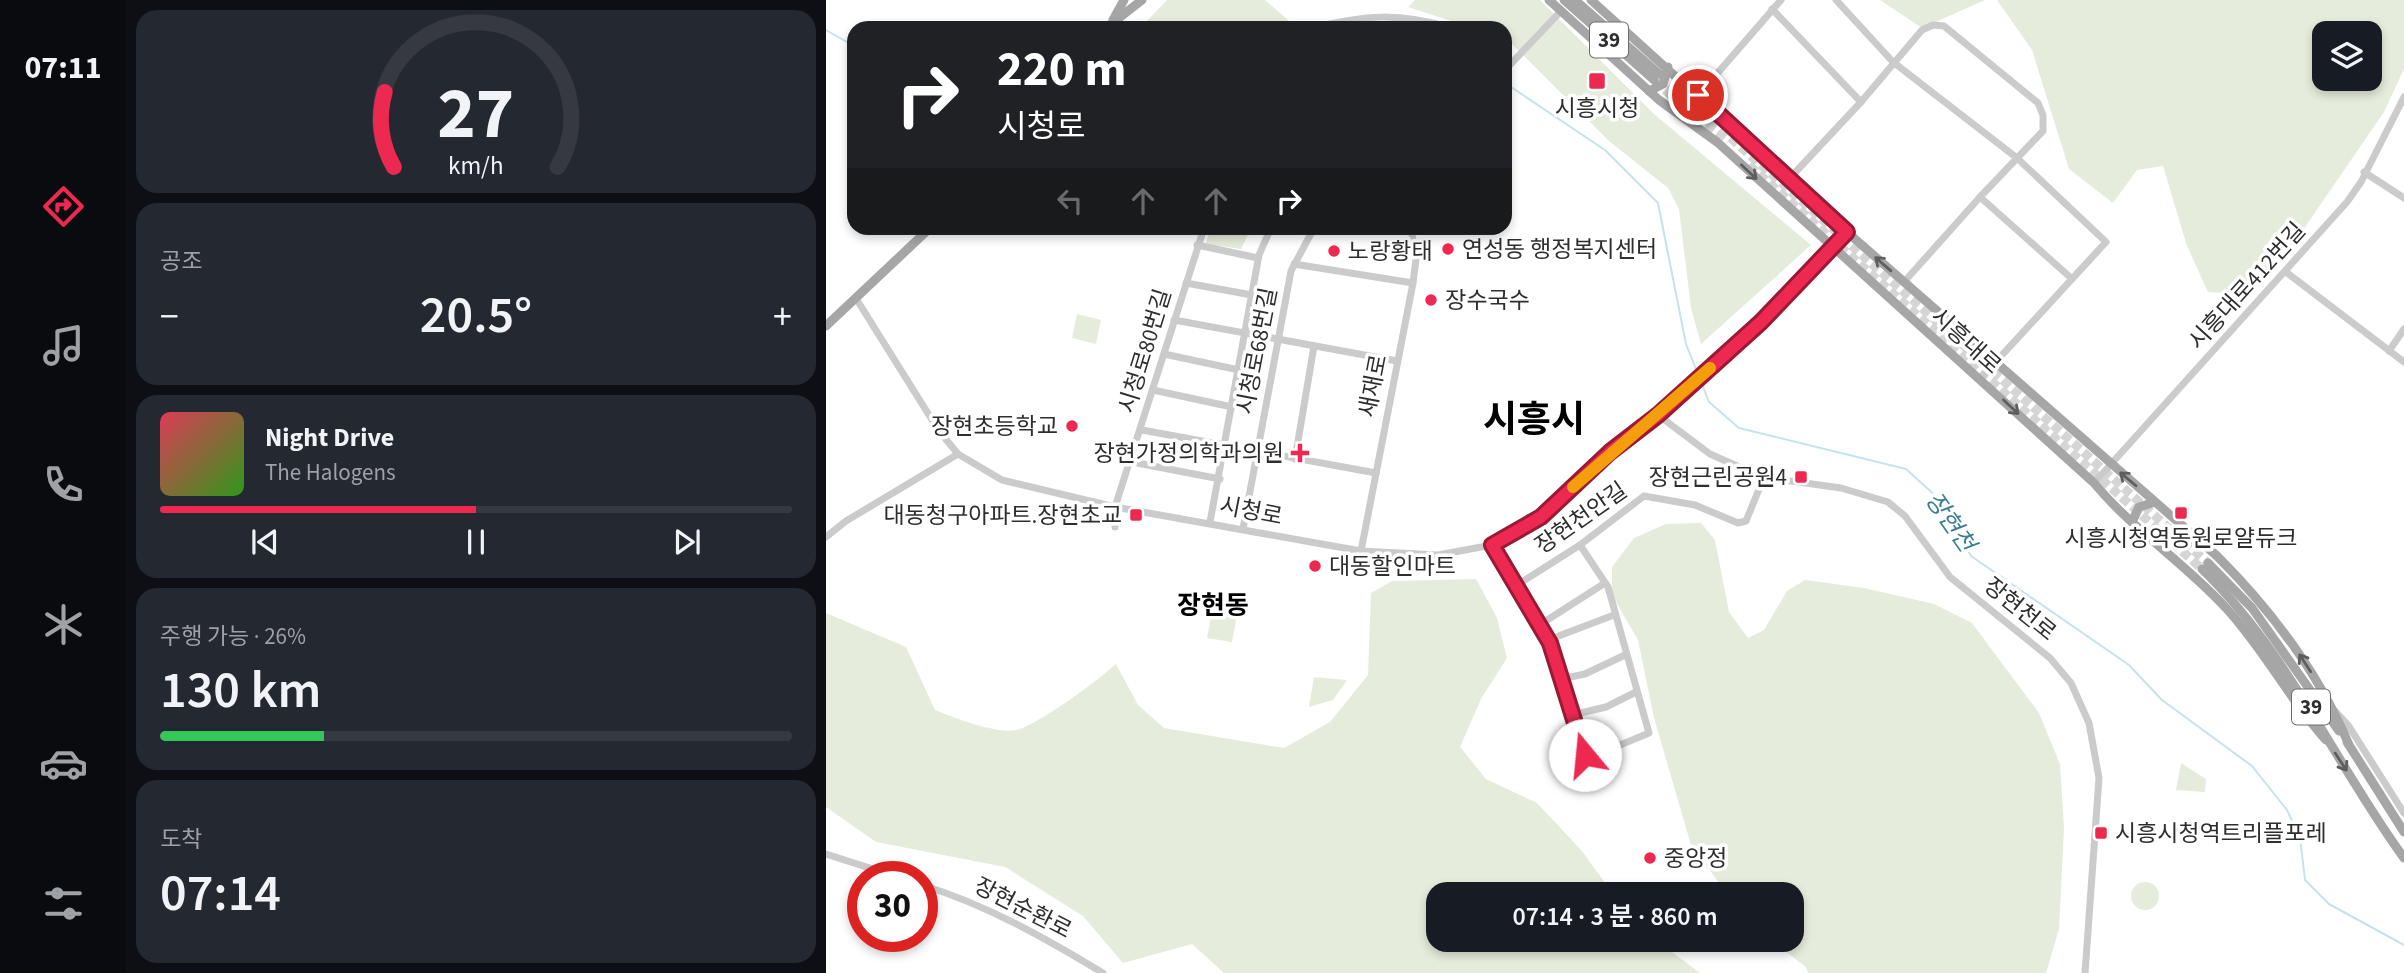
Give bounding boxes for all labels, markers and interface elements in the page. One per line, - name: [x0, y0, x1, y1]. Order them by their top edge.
- map controls: [2312, 21, 2382, 91]
- button: layers: [2312, 21, 2382, 91]
- road number: 39: [1590, 22, 1628, 58]
- text: 220 m: [997, 35, 1126, 105]
- text: 07:11: [24, 45, 102, 91]
- icon: right: [882, 49, 973, 140]
- text: 27: [438, 63, 514, 167]
- pin: [1668, 65, 1728, 125]
- marker: 시흥시청: [1587, 71, 1607, 91]
- icon: arrive: [1679, 76, 1717, 114]
- place label: 시흥시청: [1555, 92, 1639, 125]
- text: 시청로: [997, 104, 1085, 150]
- text: km/h: [448, 148, 504, 184]
- one-way arrow: [1740, 164, 1758, 180]
- icon: directions: [39, 182, 88, 231]
- icon: left: [1051, 182, 1089, 220]
- icon: ahead: [1124, 182, 1162, 220]
- icon: ahead: [1197, 182, 1235, 220]
- icon: right: [1270, 182, 1308, 220]
- street label: 시흥대로412번길: [2181, 215, 2313, 357]
- place label: 연성동 행정복지센터: [1462, 233, 1657, 266]
- place label: 노랑황태: [1348, 235, 1433, 268]
- marker: 연성동 행정복지센터: [1440, 241, 1456, 257]
- marker: 노랑황태: [1326, 243, 1342, 259]
- text: 공조: [160, 245, 202, 278]
- one-way arrow: [1875, 256, 1893, 272]
- text: 20.5°: [420, 279, 532, 353]
- place label: 장수국수: [1445, 284, 1530, 317]
- street label: 시청로80번길: [1110, 285, 1180, 417]
- street label: 시청로68번길: [1229, 285, 1285, 417]
- text: −: [160, 290, 179, 344]
- text: +: [773, 290, 792, 344]
- marker: 장수국수: [1423, 292, 1439, 308]
- street label: 시흥대로: [1924, 300, 2008, 382]
- icon: music: [39, 321, 88, 370]
- street label: 새재로: [1351, 352, 1395, 420]
- district label: 시흥시: [1483, 394, 1585, 447]
- one-way arrow: [2002, 399, 2019, 416]
- place label: 장현초등학교: [931, 410, 1058, 443]
- marker: 장현초등학교: [1064, 418, 1080, 434]
- text: Night Drive: [265, 419, 394, 456]
- place label: 장현가정의학과의원: [1094, 437, 1284, 470]
- marker: 장현가정의학과의원: [1290, 443, 1310, 463]
- text: The Halogens: [265, 456, 396, 489]
- icon: phone: [39, 460, 88, 509]
- place label: 장현근린공원4: [1649, 461, 1787, 494]
- marker: 장현근린공원4: [1793, 469, 1809, 485]
- one-way arrow: [2119, 471, 2137, 487]
- street label: 장현천안길: [1528, 474, 1634, 562]
- water label: 장현천: [1917, 485, 1985, 562]
- street label: 시청로: [1217, 489, 1285, 533]
- place label: 대동청구아파트.장현초교: [884, 499, 1122, 532]
- marker: 시흥시청역동원로얄듀크: [2173, 505, 2189, 521]
- marker: 대동청구아파트.장현초교: [1128, 507, 1144, 523]
- place label: 시흥시청역동원로얄듀크: [2065, 522, 2297, 555]
- icon: previous: [246, 523, 284, 561]
- icon: pause: [457, 523, 495, 561]
- icon: next: [668, 523, 706, 561]
- place label: 대동할인마트: [1329, 550, 1456, 583]
- marker: 대동할인마트: [1307, 558, 1323, 574]
- street label: 장현천로: [1977, 570, 2063, 648]
- district label: 장현동: [1177, 587, 1249, 624]
- icon: climate: [39, 600, 88, 649]
- text: 주행 가능 · 26%: [160, 620, 306, 653]
- text: 130 km: [160, 654, 321, 728]
- one-way arrow: [2298, 654, 2312, 674]
- road number: 39: [2292, 690, 2330, 724]
- position arrow: [1548, 718, 1622, 792]
- icon: car: [39, 739, 88, 788]
- one-way arrow: [2335, 752, 2349, 772]
- place label: 시흥시청역트리플포레: [2115, 817, 2327, 850]
- text: 도착: [160, 823, 202, 856]
- marker: 시흥시청역트리플포레: [2093, 825, 2109, 841]
- place label: 중앙정: [1664, 842, 1727, 875]
- marker: 중앙정: [1642, 850, 1658, 866]
- text: 07:14: [160, 857, 281, 931]
- speed limit sign: 30: [847, 861, 938, 952]
- street label: 장현순환로: [968, 869, 1078, 947]
- icon: filters: [39, 879, 88, 928]
- text: 07:14 · 3 분 · 860 m: [1512, 898, 1718, 935]

